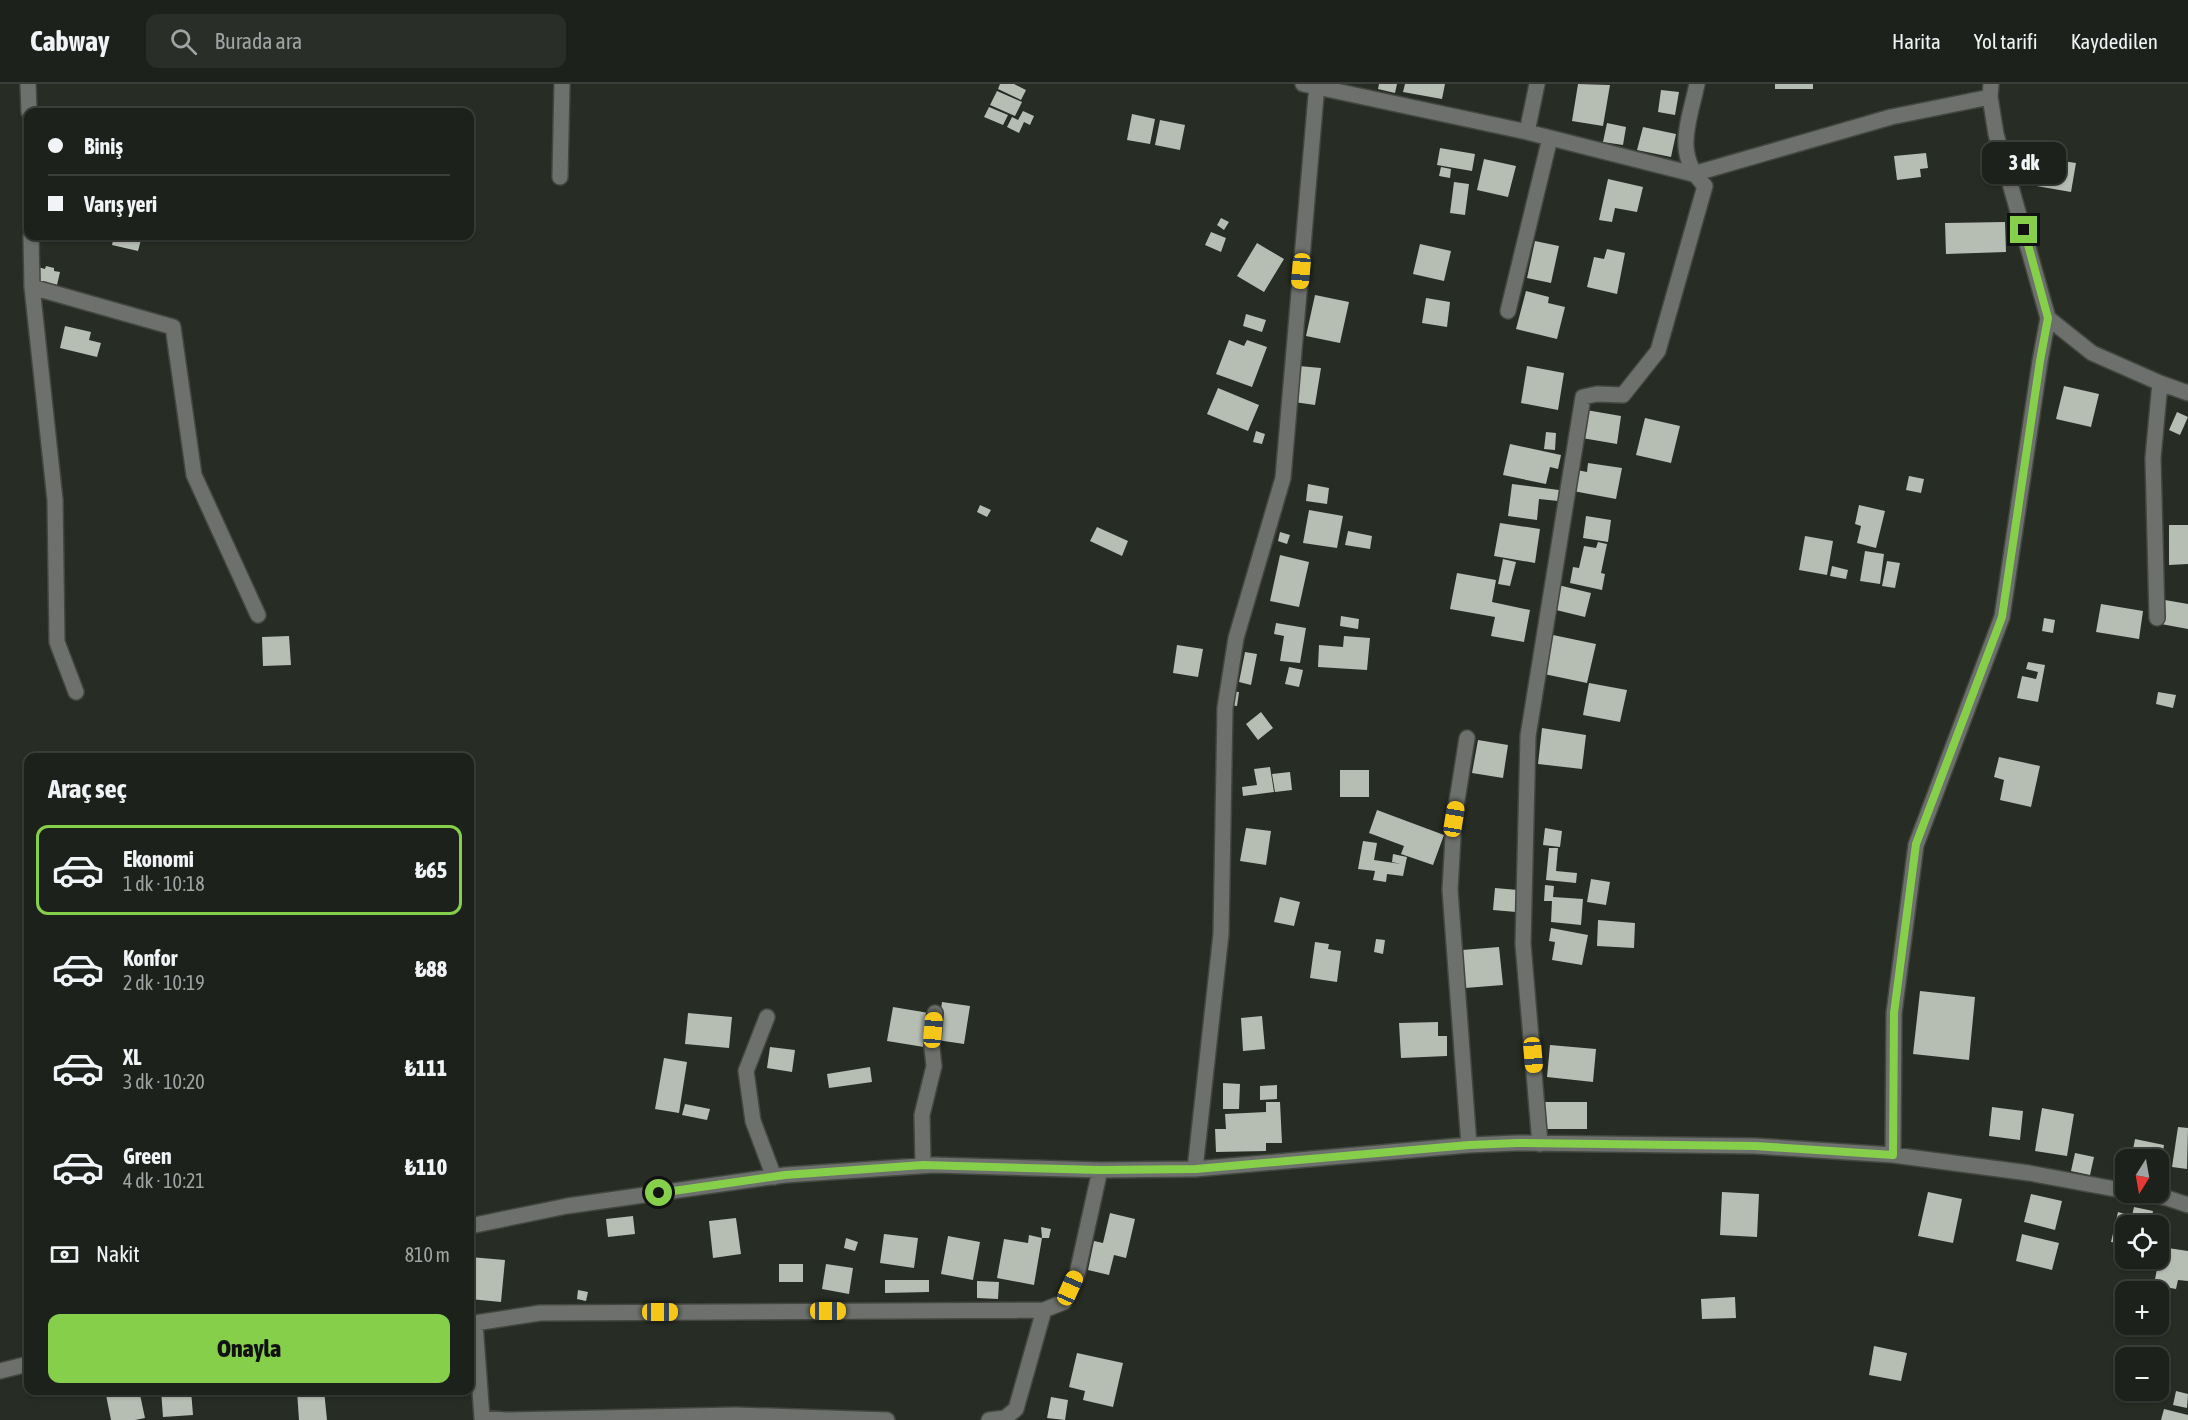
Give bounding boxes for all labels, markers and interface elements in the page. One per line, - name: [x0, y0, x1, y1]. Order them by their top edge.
- search box: [146, 14, 566, 68]
- text: Cabway: [30, 25, 110, 57]
- icon: search: [167, 25, 200, 58]
- text: Burada ara: [215, 28, 302, 54]
- text: Harita: [1892, 29, 1941, 53]
- text: Yol tarifi: [1974, 29, 2038, 53]
- text: Kaydedilen: [2071, 29, 2158, 53]
- text: Biniş: [84, 133, 123, 159]
- callout: 3 dk: [1982, 143, 2066, 185]
- text: 3 dk: [2009, 151, 2039, 174]
- text: Varış yeri: [84, 191, 157, 217]
- route end: [2010, 216, 2037, 243]
- car: [1290, 252, 1312, 290]
- text: Araç seç: [48, 773, 127, 804]
- car: [1442, 800, 1466, 838]
- icon: car: [51, 843, 105, 897]
- text: Ekonomi: [123, 846, 194, 872]
- text: ₺65: [415, 857, 447, 883]
- text: 1 dk · 10:18: [123, 872, 205, 895]
- icon: car: [51, 942, 105, 996]
- text: Konfor: [123, 945, 177, 971]
- text: ₺88: [415, 956, 447, 982]
- text: 2 dk · 10:19: [123, 971, 205, 994]
- car: [923, 1011, 943, 1049]
- car: [1522, 1036, 1544, 1074]
- icon: car: [51, 1041, 105, 1095]
- text: XL: [123, 1044, 141, 1070]
- text: ₺111: [405, 1055, 447, 1081]
- text: 3 dk · 10:20: [123, 1070, 205, 1093]
- icon: car: [51, 1140, 105, 1194]
- text: Green: [123, 1143, 172, 1169]
- north arrow: [2115, 1149, 2169, 1203]
- map controls: [2115, 1149, 2169, 1401]
- text: ₺110: [405, 1154, 447, 1180]
- text: 4 dk · 10:21: [123, 1169, 205, 1192]
- route start: [645, 1179, 672, 1206]
- button: locate: [2115, 1215, 2169, 1269]
- icon: cash: [48, 1238, 81, 1271]
- text: Nakit: [96, 1241, 140, 1267]
- text: 810 m: [405, 1243, 450, 1266]
- car: [1054, 1268, 1086, 1308]
- button: +: [2115, 1281, 2169, 1335]
- car: [810, 1302, 846, 1320]
- car: [642, 1303, 678, 1321]
- button: Onayla: [48, 1314, 450, 1383]
- button: −: [2115, 1347, 2169, 1401]

